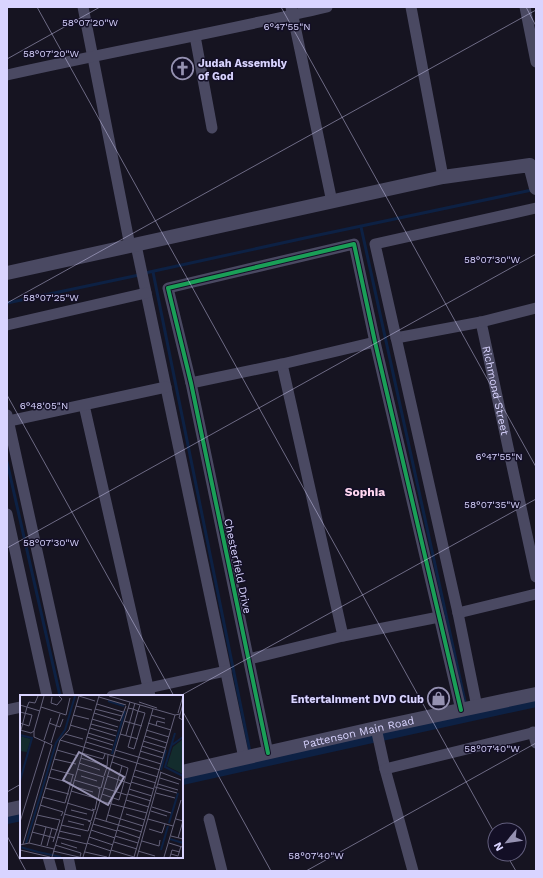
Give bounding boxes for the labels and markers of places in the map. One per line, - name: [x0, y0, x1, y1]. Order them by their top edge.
- church icon: Judah Assembly of God: [170, 56, 196, 82]
- place label: Judah Assembly of God: [198, 57, 288, 83]
- shop icon: Entertainment DVD Club: [426, 686, 452, 712]
- place label: Entertainment DVD Club: [291, 693, 424, 706]

